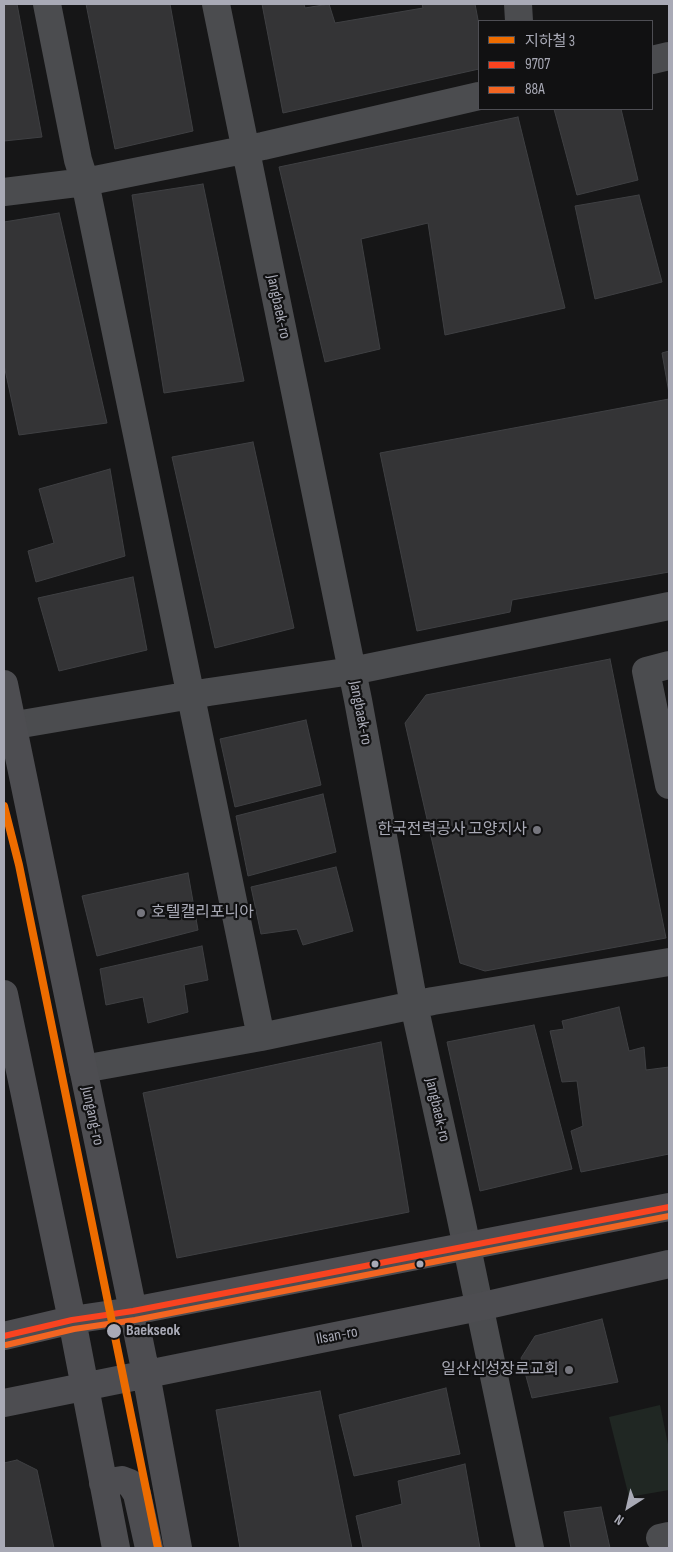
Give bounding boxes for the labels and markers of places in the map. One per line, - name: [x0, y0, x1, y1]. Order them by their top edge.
- place label: 한국전력공사 고양지사: [377, 820, 527, 840]
- marker: 한국전력공사 고양지사: [531, 824, 543, 836]
- place label: 호텔캘리포니아: [151, 903, 254, 923]
- marker: 호텔캘리포니아: [135, 907, 147, 919]
- unlabelled marker: [370, 1259, 380, 1269]
- unlabelled marker: [415, 1259, 425, 1269]
- place label: Baekseok: [126, 1321, 180, 1341]
- marker: Baekseok: [105, 1322, 123, 1340]
- place label: 일산신성장로교회: [441, 1360, 559, 1380]
- marker: 일산신성장로교회: [563, 1364, 575, 1376]

